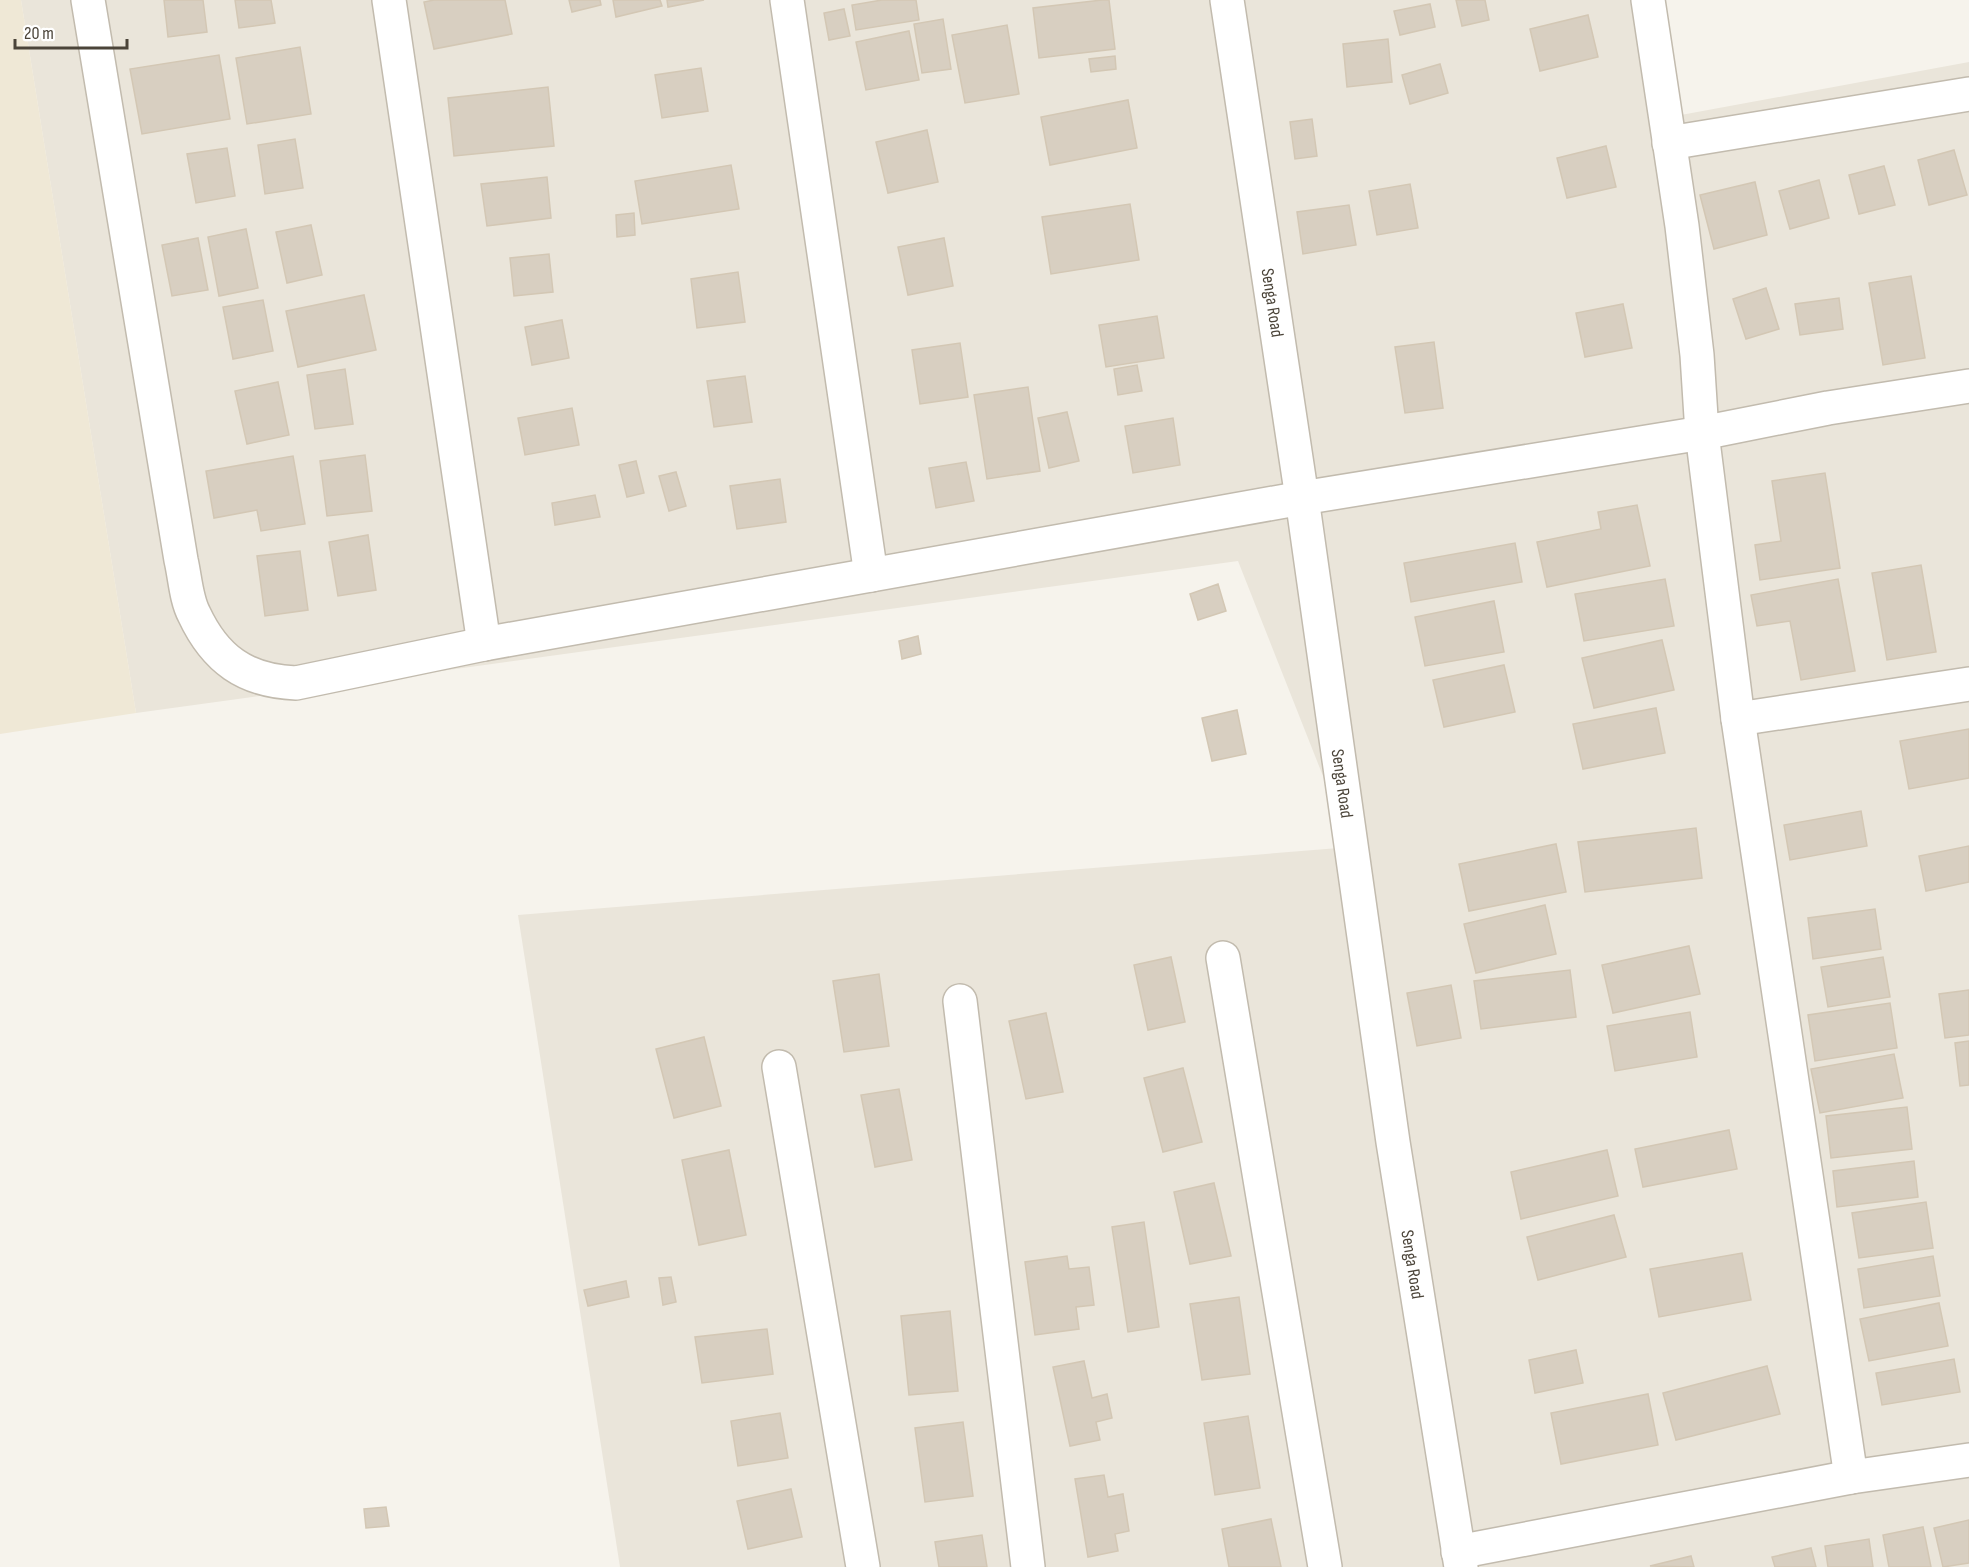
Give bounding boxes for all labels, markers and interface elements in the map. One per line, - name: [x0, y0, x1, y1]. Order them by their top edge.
- scale bar: [15, 12, 128, 50]
- text: 20 m: [24, 23, 54, 44]
- street label: Senga Road: [1257, 267, 1288, 339]
- street label: Senga Road: [1327, 748, 1357, 819]
- street label: Senga Road: [1396, 1229, 1428, 1300]

